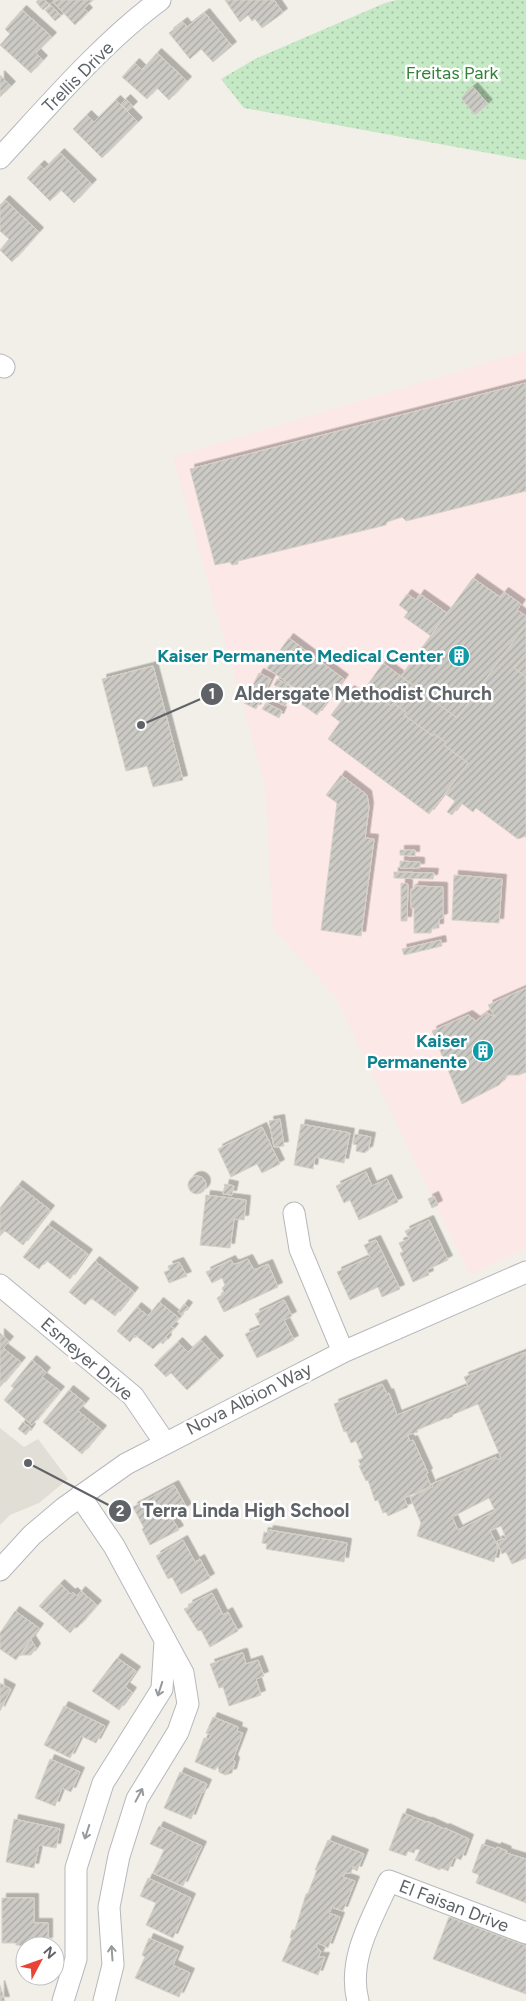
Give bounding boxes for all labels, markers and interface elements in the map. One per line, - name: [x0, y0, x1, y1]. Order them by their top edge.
- street label: Trellis Drive: [38, 37, 118, 117]
- park label: Freitas Park: [406, 62, 499, 84]
- building icon: Kaiser Permanente Medical Center: [447, 644, 471, 668]
- place label: Kaiser Permanente Medical Center: [157, 645, 443, 667]
- callout: Aldersgate Methodist Church: [200, 677, 502, 711]
- text: Aldersgate Methodist Church: [234, 682, 492, 705]
- text: 1: [209, 685, 215, 703]
- place label: Kaiser Permanente: [367, 1030, 467, 1073]
- building icon: Kaiser Permanente: [471, 1039, 495, 1063]
- street label: Esmeyer Drive: [36, 1313, 138, 1405]
- street label: Nova Albion Way: [183, 1358, 316, 1440]
- callout: Terra Linda High School: [107, 1494, 359, 1528]
- text: Terra Linda High School: [143, 1499, 349, 1522]
- text: 2: [116, 1502, 125, 1520]
- one-way arrow: [155, 1681, 165, 1697]
- one-way arrow: [134, 1788, 144, 1803]
- one-way arrow: [82, 1824, 92, 1840]
- street label: El Faisan Drive: [396, 1875, 512, 1937]
- north arrow: [15, 1936, 65, 1986]
- text: N: [39, 1943, 59, 1962]
- one-way arrow: [108, 1946, 117, 1962]

